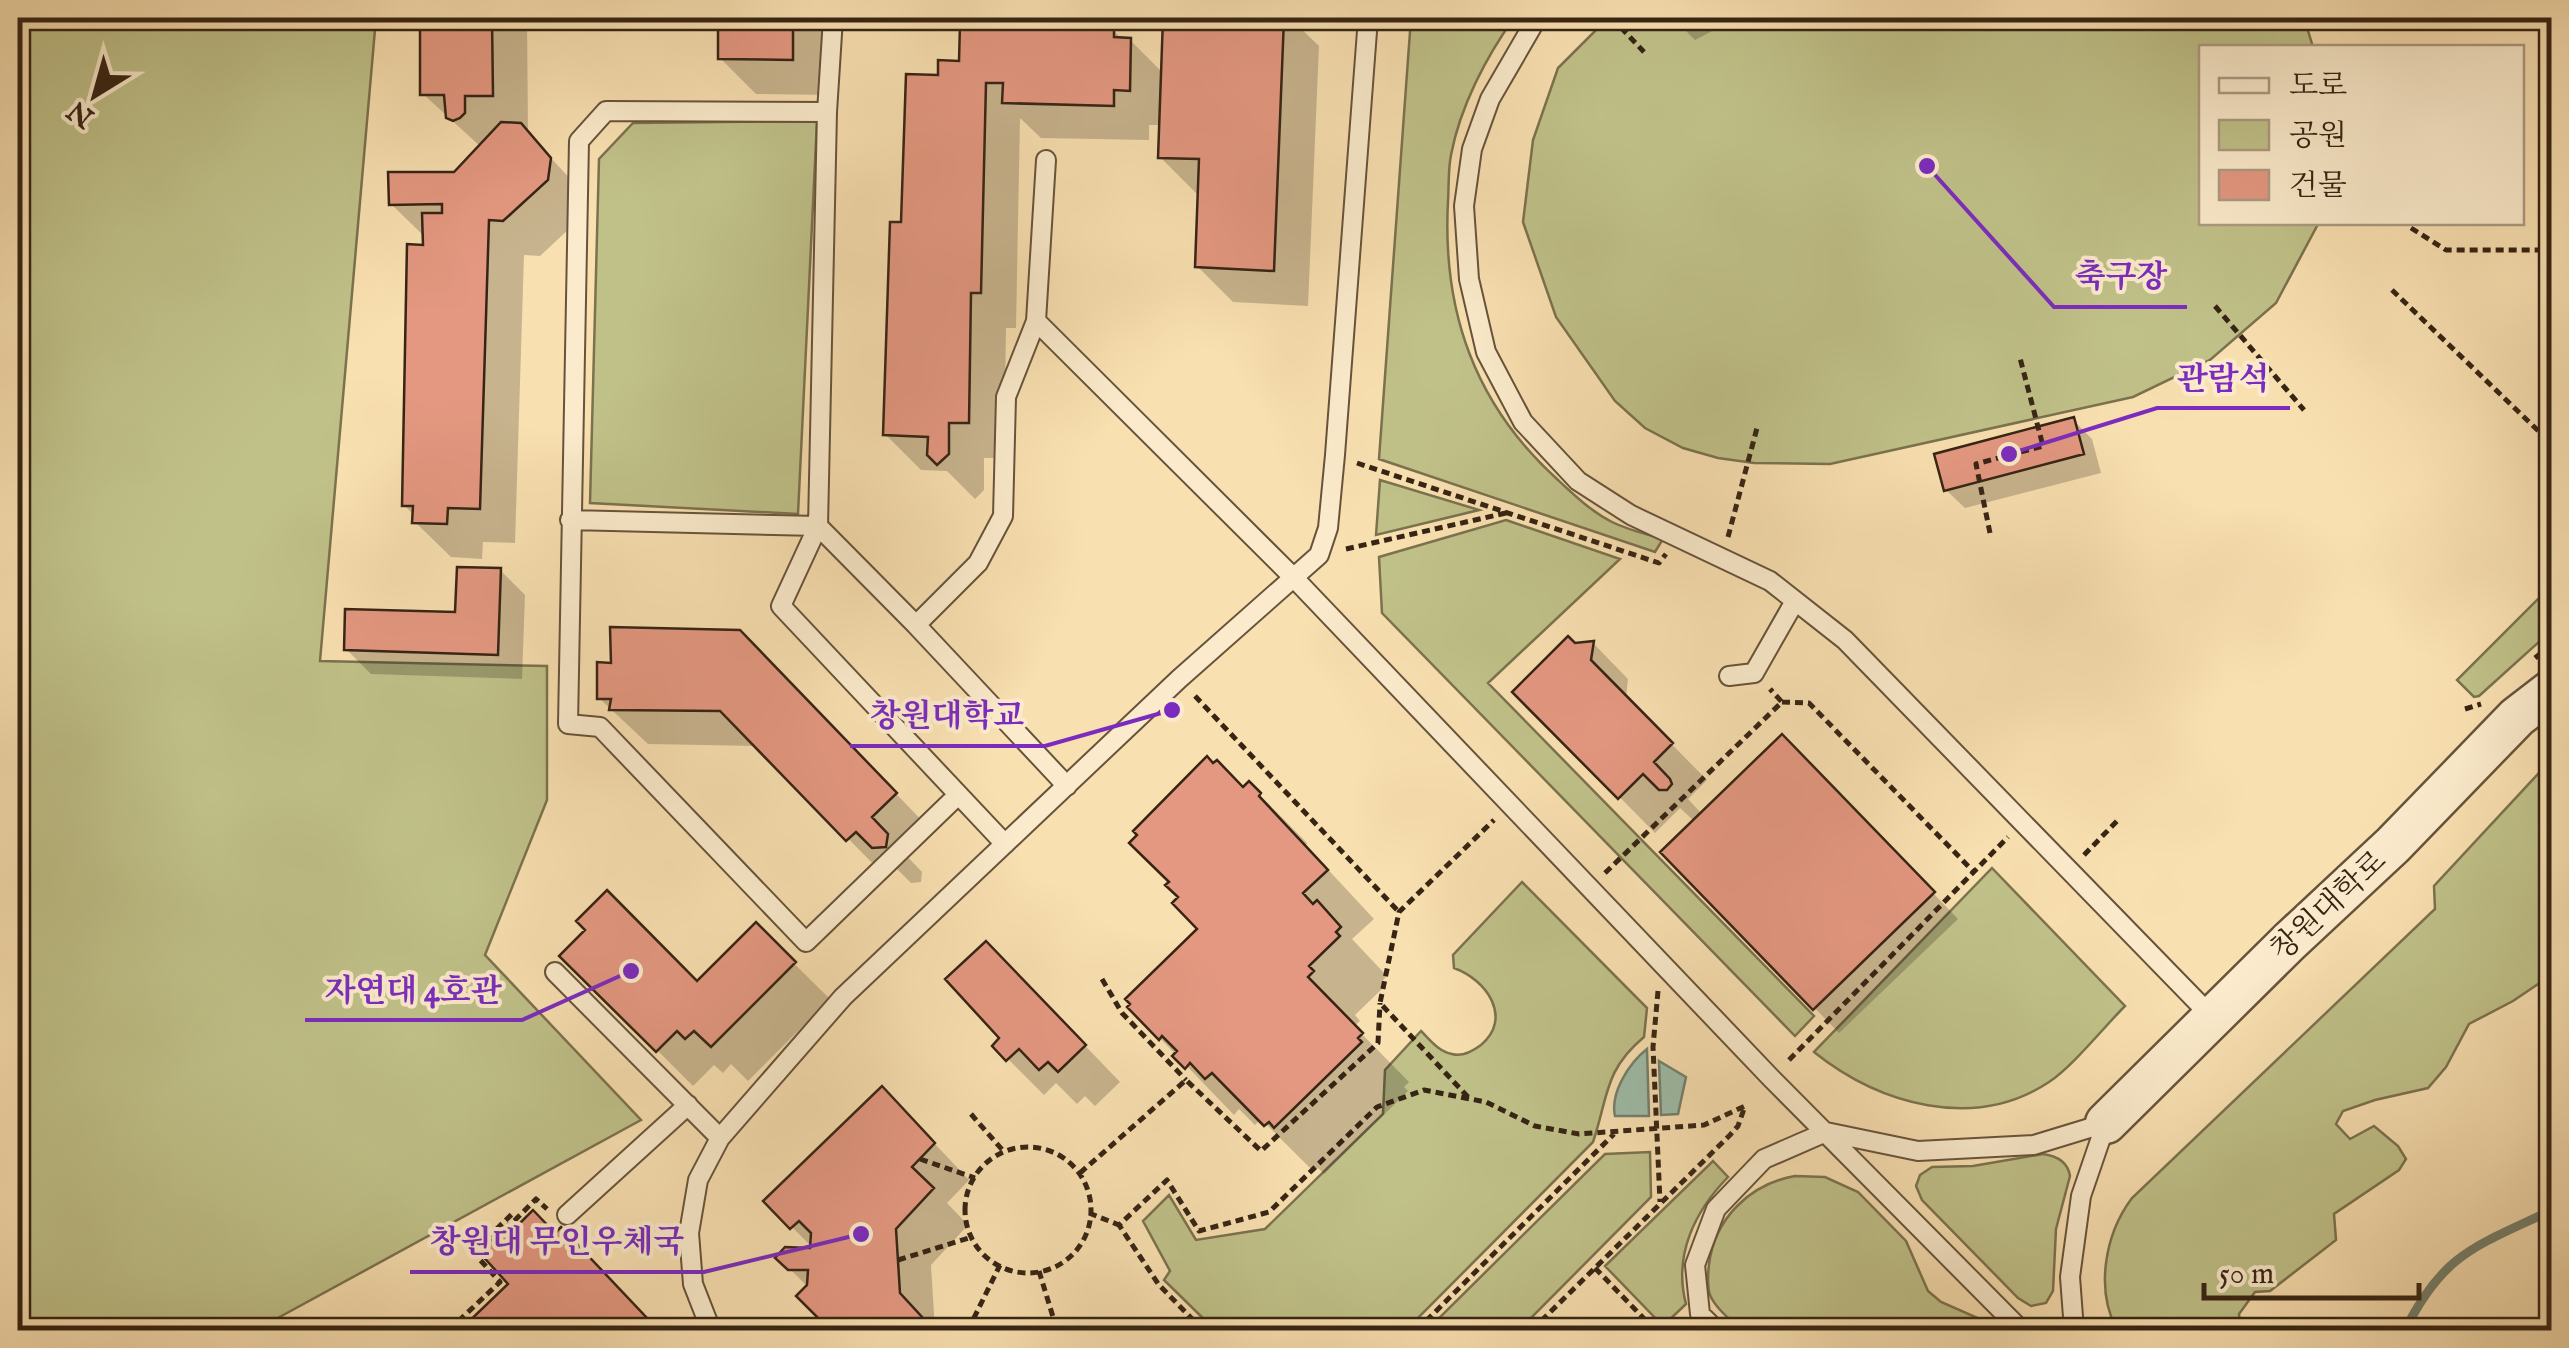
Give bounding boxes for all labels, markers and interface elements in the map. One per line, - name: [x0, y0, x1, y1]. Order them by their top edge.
- north arrow: [45, 45, 145, 145]
- legend: [2199, 45, 2524, 225]
- text: 도로: [2289, 68, 2347, 106]
- text: N: [61, 92, 102, 135]
- text: 공원: [2289, 118, 2347, 156]
- text: 건물: [2289, 168, 2347, 206]
- callout: 축구장: [2054, 245, 2187, 307]
- text: 축구장: [2075, 258, 2167, 299]
- callout: 관람석: [2157, 346, 2290, 408]
- text: 관람석: [2177, 360, 2269, 401]
- callout: 창원대학교: [850, 684, 1045, 746]
- text: 창원대학교: [870, 697, 1024, 738]
- street label: 창원대학로: [2263, 843, 2395, 970]
- callout: 자연대 4호관: [305, 958, 522, 1020]
- text: 자연대 4호관: [324, 972, 503, 1013]
- callout: 창원대 무인우체국: [410, 1210, 704, 1272]
- text: 창원대 무인우체국: [430, 1223, 684, 1264]
- scale bar: [2204, 1238, 2419, 1300]
- text: 50 m: [2219, 1256, 2274, 1294]

